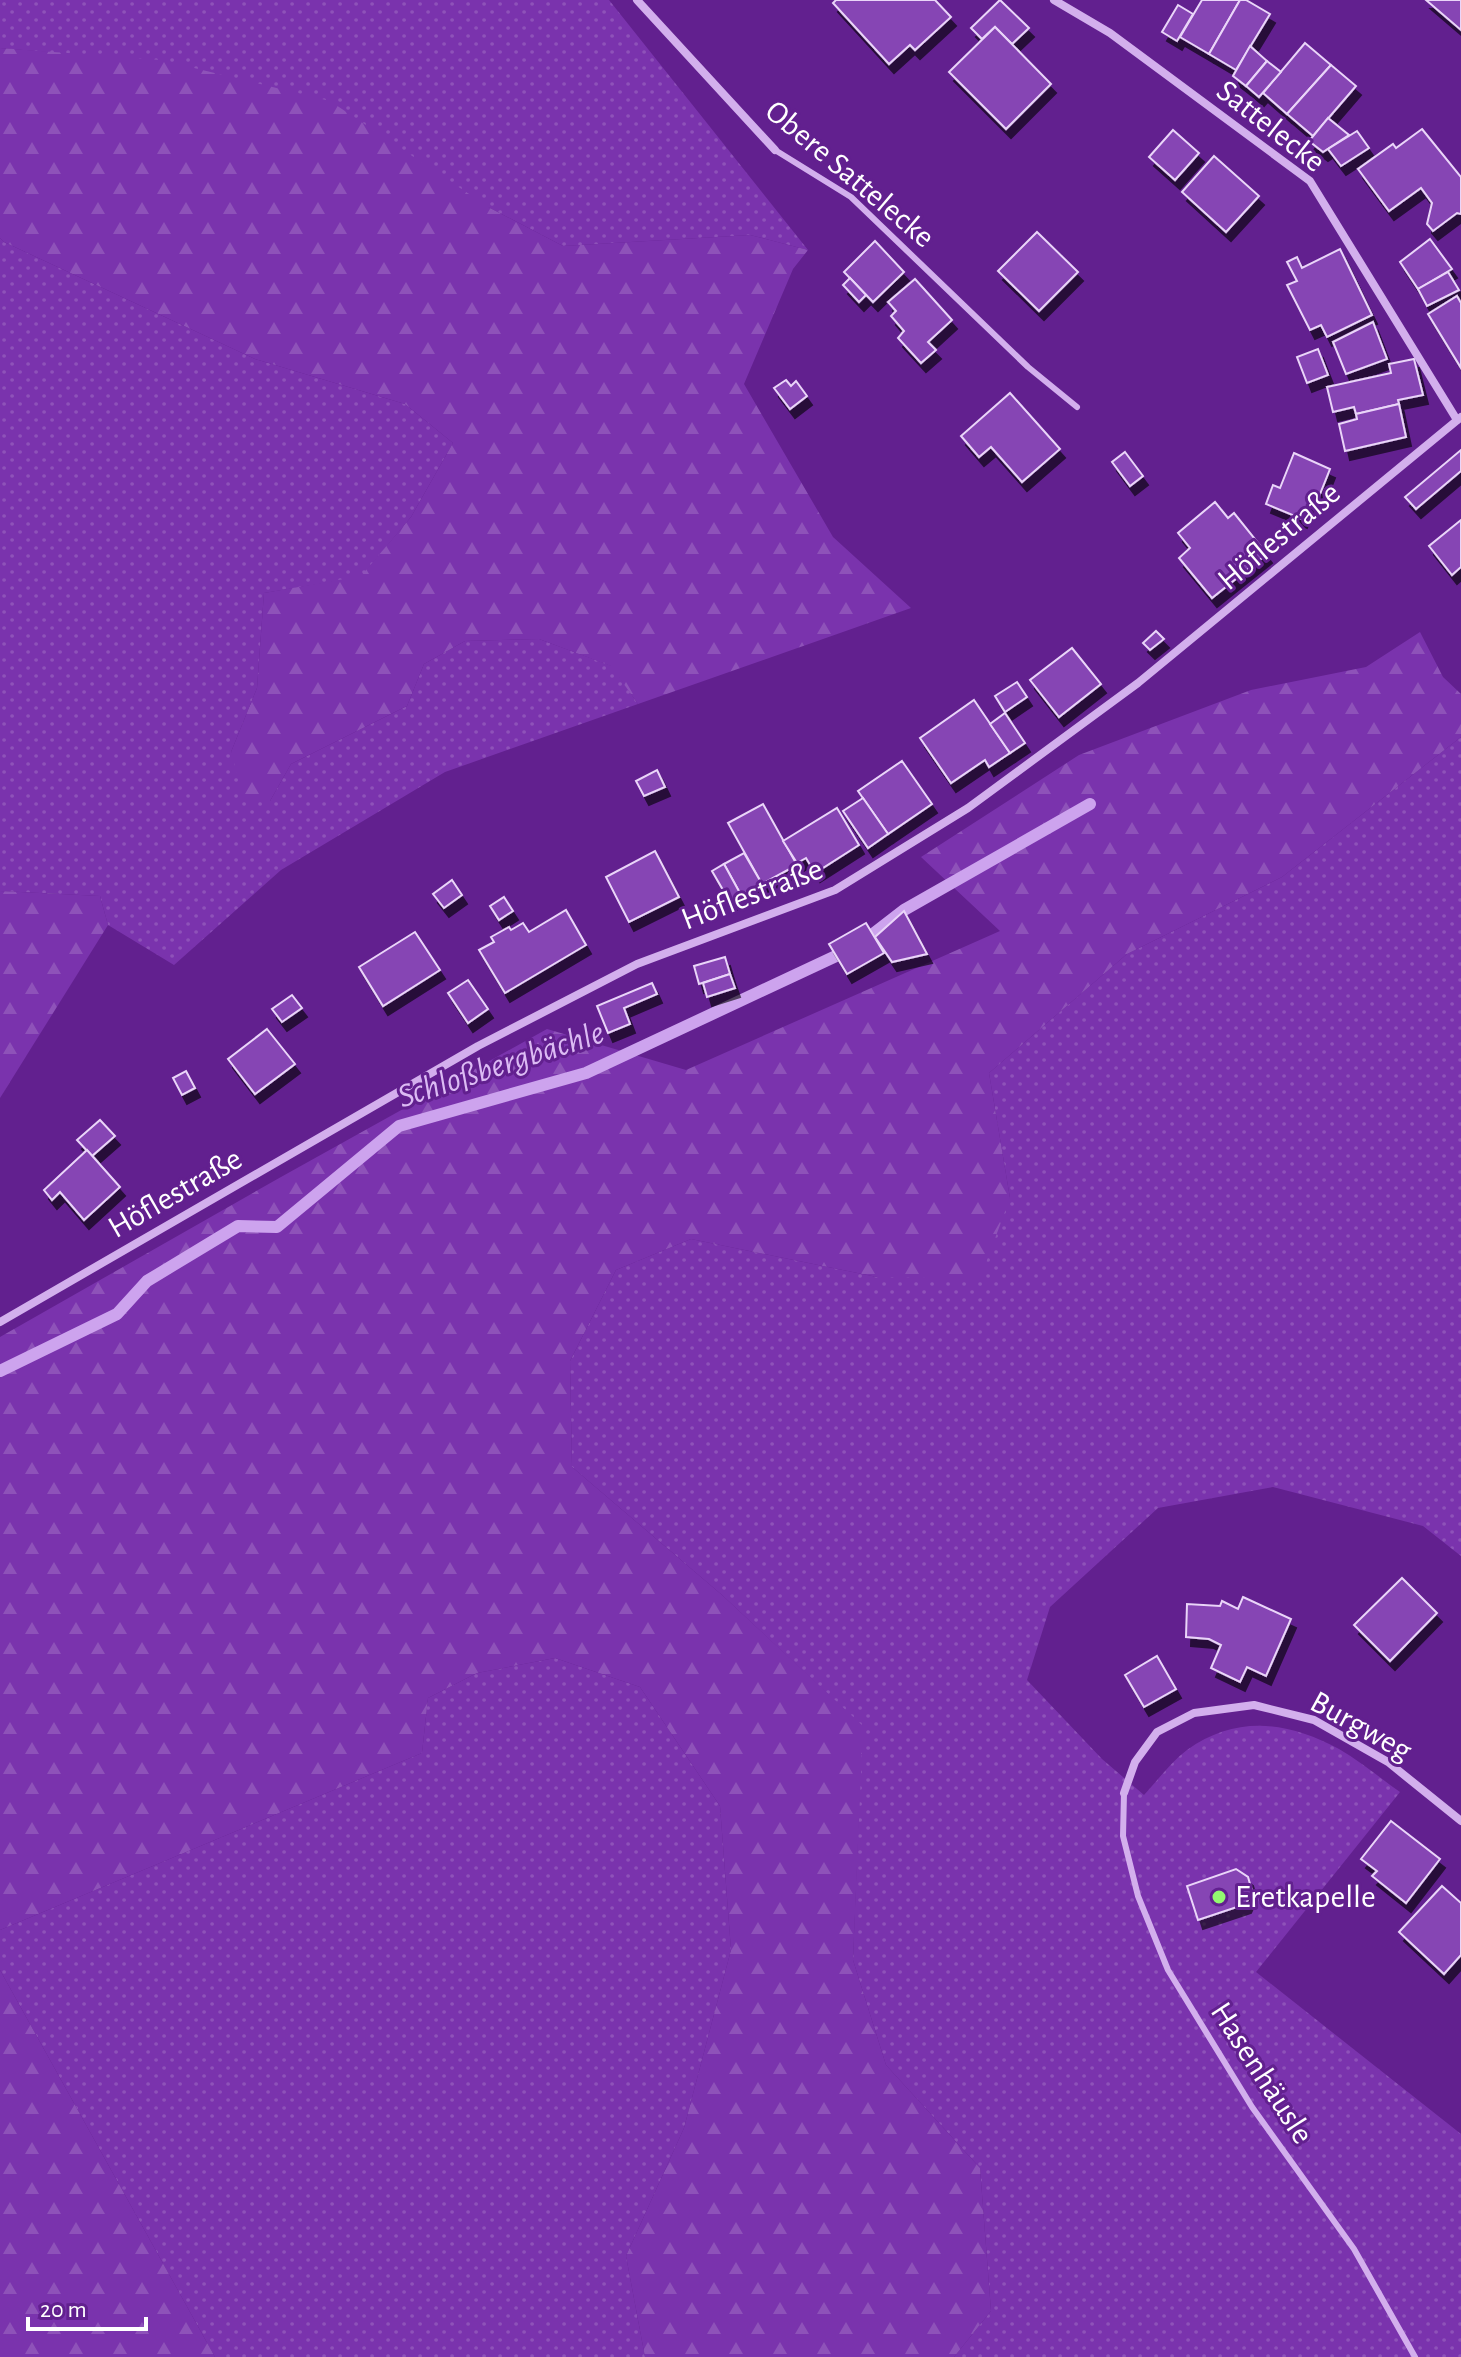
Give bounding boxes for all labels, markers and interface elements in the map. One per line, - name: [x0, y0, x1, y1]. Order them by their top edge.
- street label: Sattelecke: [1211, 74, 1331, 178]
- street label: Obere Sattelecke: [759, 94, 941, 254]
- street label: Höflestraße: [1212, 476, 1346, 596]
- street label: Höflestraße: [677, 852, 827, 936]
- water label: Schloßbergbächle: [394, 1016, 608, 1114]
- street label: Höflestraße: [103, 1142, 247, 1244]
- street label: Burgweg: [1305, 1685, 1417, 1767]
- place label: Eretkapelle: [1235, 1881, 1376, 1913]
- marker: Eretkapelle: [1210, 1888, 1228, 1906]
- street label: Hasenhäusle: [1205, 1997, 1319, 2149]
- scale bar: [28, 2281, 146, 2331]
- text: 20 m: [40, 2298, 87, 2322]

